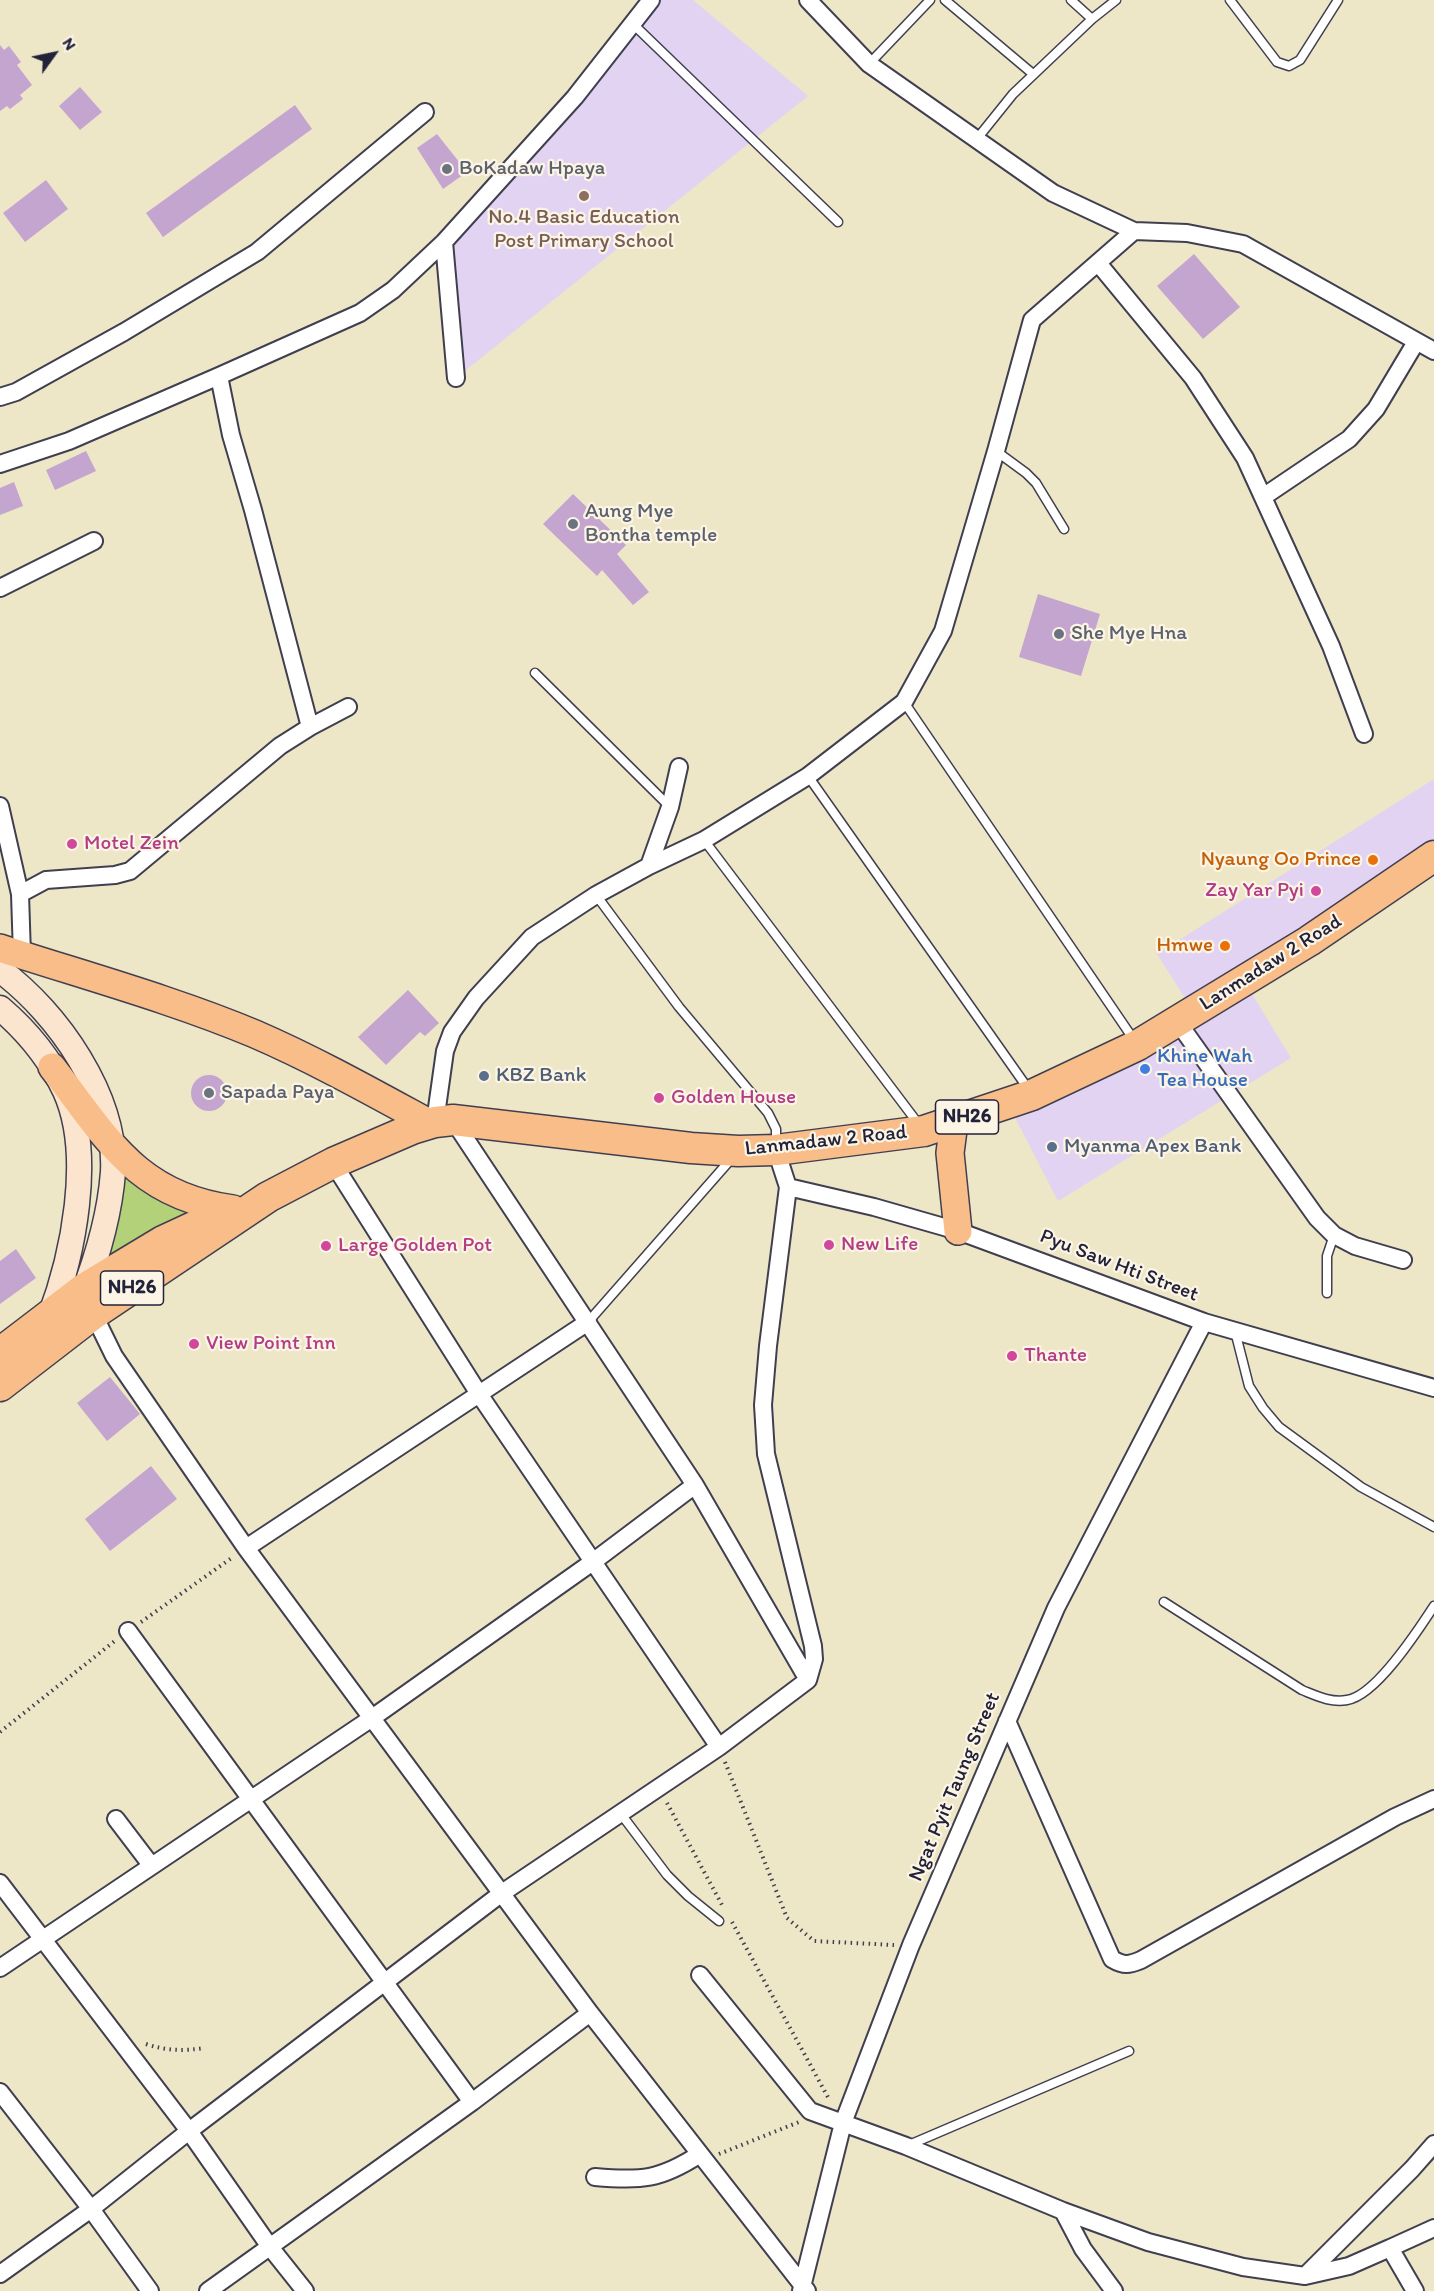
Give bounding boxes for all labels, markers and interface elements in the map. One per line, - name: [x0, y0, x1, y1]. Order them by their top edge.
- north arrow: [24, 24, 84, 84]
- text: N: [59, 34, 80, 54]
- place label: BoKadaw Hpaya: [459, 156, 605, 182]
- marker: BoKadaw Hpaya: [440, 162, 454, 176]
- marker: No.4 Basic Education Post Primary School: [577, 189, 591, 203]
- place label: No.4 Basic Education Post Primary School: [488, 205, 680, 255]
- place label: Aung Mye Bontha temple: [585, 499, 717, 549]
- marker: Aung Mye Bontha temple: [566, 517, 580, 531]
- place label: She Mye Hna: [1071, 621, 1187, 647]
- marker: She Mye Hna: [1052, 627, 1066, 641]
- place label: Motel Zein: [84, 831, 179, 857]
- marker: Motel Zein: [65, 837, 79, 851]
- place label: Nyaung Oo Prince: [1201, 847, 1361, 873]
- marker: Nyaung Oo Prince: [1366, 853, 1380, 867]
- place label: Zay Yar Pyi: [1205, 878, 1304, 904]
- marker: Zay Yar Pyi: [1309, 884, 1323, 898]
- street label: Lanmadaw 2 Road: [1195, 909, 1347, 1017]
- place label: Hmwe: [1156, 933, 1213, 959]
- marker: Hmwe: [1218, 939, 1232, 953]
- place label: Khine Wah Tea House: [1157, 1044, 1252, 1094]
- marker: Khine Wah Tea House: [1138, 1062, 1152, 1076]
- place label: KBZ Bank: [496, 1063, 586, 1089]
- marker: KBZ Bank: [477, 1069, 491, 1083]
- place label: Sapada Paya: [221, 1080, 334, 1106]
- place label: Golden House: [671, 1085, 796, 1111]
- marker: Sapada Paya: [202, 1086, 216, 1100]
- marker: Golden House: [652, 1091, 666, 1105]
- road number: NH26: [936, 1100, 998, 1134]
- street label: Lanmadaw 2 Road: [744, 1120, 908, 1162]
- place label: Myanma Apex Bank: [1064, 1134, 1241, 1160]
- marker: Myanma Apex Bank: [1045, 1140, 1059, 1154]
- street label: Pyu Saw Hti Street: [1036, 1224, 1202, 1308]
- place label: New Life: [841, 1232, 918, 1258]
- place label: Large Golden Pot: [338, 1233, 492, 1259]
- marker: New Life: [822, 1238, 836, 1252]
- marker: Large Golden Pot: [319, 1239, 333, 1253]
- road number: NH26: [100, 1271, 164, 1305]
- place label: View Point Inn: [206, 1331, 336, 1357]
- marker: View Point Inn: [187, 1337, 201, 1351]
- place label: Thante: [1024, 1343, 1087, 1369]
- marker: Thante: [1005, 1349, 1019, 1363]
- street label: Ngat Pyit Taung Street: [904, 1689, 1006, 1885]

